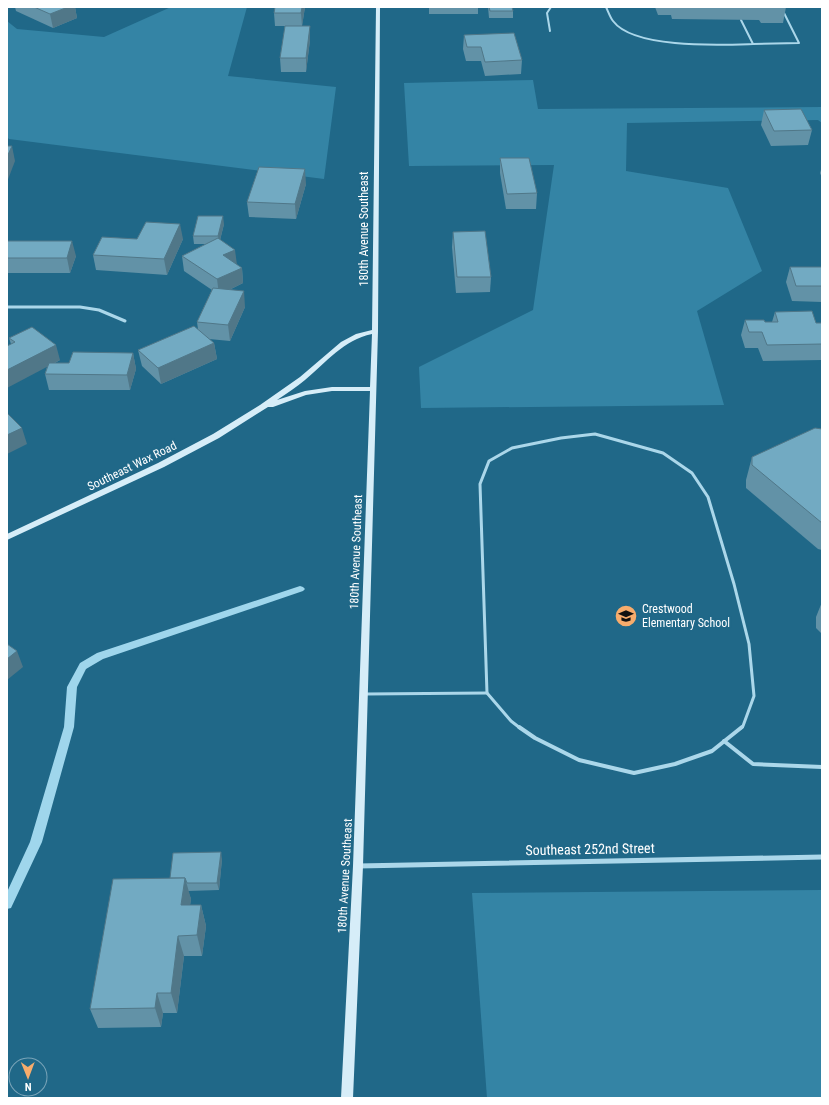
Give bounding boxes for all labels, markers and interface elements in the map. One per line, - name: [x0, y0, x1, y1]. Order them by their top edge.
- street label: 180th Avenue Southeast: [357, 171, 371, 286]
- street label: Southeast Wax Road: [85, 438, 179, 494]
- street label: 180th Avenue Southeast: [347, 494, 365, 610]
- place label: Crestwood Elementary School: [642, 602, 730, 630]
- school or university icon: Crestwood Elementary School: [613, 603, 639, 629]
- street label: 180th Avenue Southeast: [335, 818, 355, 934]
- street label: Southeast 252nd Street: [525, 840, 655, 858]
- north arrow: [8, 1057, 48, 1097]
- text: N: [24, 1080, 32, 1093]

